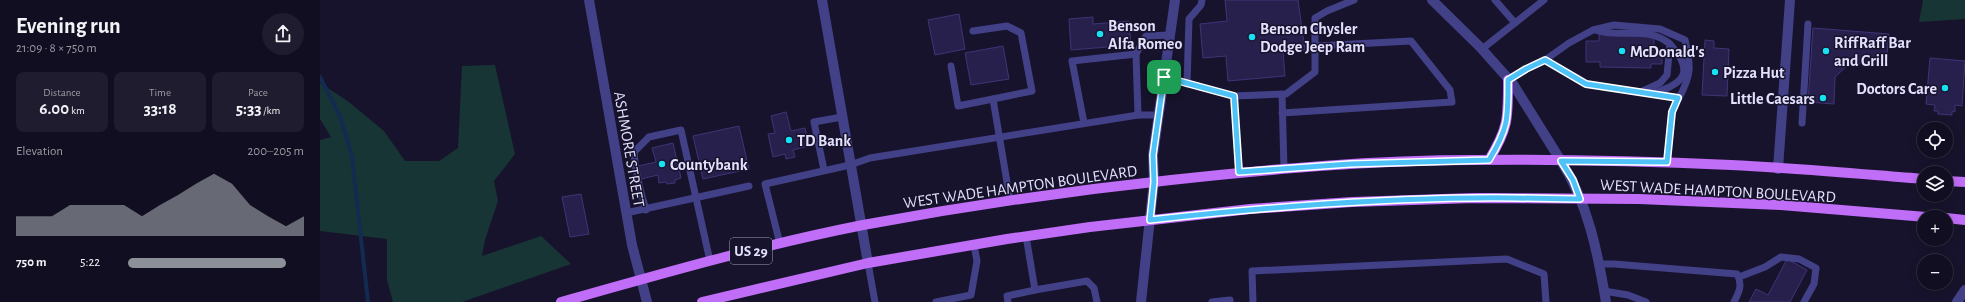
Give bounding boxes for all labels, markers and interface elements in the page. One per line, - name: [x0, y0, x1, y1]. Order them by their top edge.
- button: share: [262, 13, 304, 55]
- text: Evening run: [16, 15, 121, 37]
- place label: Benson Alfa Romeo: [1108, 18, 1182, 52]
- place label: Benson Chysler Dodge Jeep Ram: [1260, 21, 1365, 55]
- marker: Benson Alfa Romeo: [1095, 29, 1105, 39]
- marker: Benson Chysler Dodge Jeep Ram: [1247, 32, 1257, 42]
- place label: RiffRaff Bar and Grill: [1834, 35, 1911, 69]
- text: 21:09 · 8 × 750 m: [16, 42, 97, 55]
- place label: McDonald's: [1630, 44, 1705, 60]
- marker: McDonald's: [1617, 46, 1627, 56]
- marker: RiffRaff Bar and Grill: [1821, 46, 1831, 56]
- pin: [1147, 60, 1181, 94]
- place label: Pizza Hut: [1723, 65, 1785, 81]
- icon: arrive: [1153, 66, 1175, 88]
- marker: Pizza Hut: [1710, 67, 1720, 77]
- place label: Doctors Care: [1856, 81, 1937, 97]
- marker: Doctors Care: [1940, 83, 1950, 93]
- text: Distance: [43, 87, 81, 98]
- text: Time: [149, 87, 171, 98]
- text: Pace: [248, 87, 268, 98]
- street label: ASHMORE STREET: [611, 90, 647, 208]
- place label: Little Caesars: [1730, 91, 1815, 107]
- marker: Little Caesars: [1818, 93, 1828, 103]
- text: 6.00: [39, 100, 69, 117]
- text: 33:18: [143, 100, 177, 117]
- text: 5:33: [236, 100, 262, 117]
- text: km: [69, 105, 85, 116]
- text: /km: [262, 105, 280, 116]
- map controls: [1917, 122, 1953, 290]
- button: locate: [1917, 122, 1953, 158]
- place label: TD Bank: [797, 133, 851, 149]
- marker: TD Bank: [784, 135, 794, 145]
- text: Elevation: [16, 145, 63, 158]
- text: 200–205 m: [247, 145, 304, 158]
- place label: Countybank: [670, 157, 748, 174]
- marker: Countybank: [657, 159, 667, 169]
- street label: WEST WADE HAMPTON BOULEVARD: [902, 163, 1138, 211]
- button: layers: [1917, 166, 1953, 202]
- street label: WEST WADE HAMPTON BOULEVARD: [1600, 177, 1836, 205]
- button: +: [1917, 210, 1953, 246]
- road number: US 29: [730, 238, 772, 264]
- button: −: [1917, 254, 1953, 290]
- text: 750 m: [16, 256, 46, 269]
- text: 5:22: [80, 256, 100, 269]

